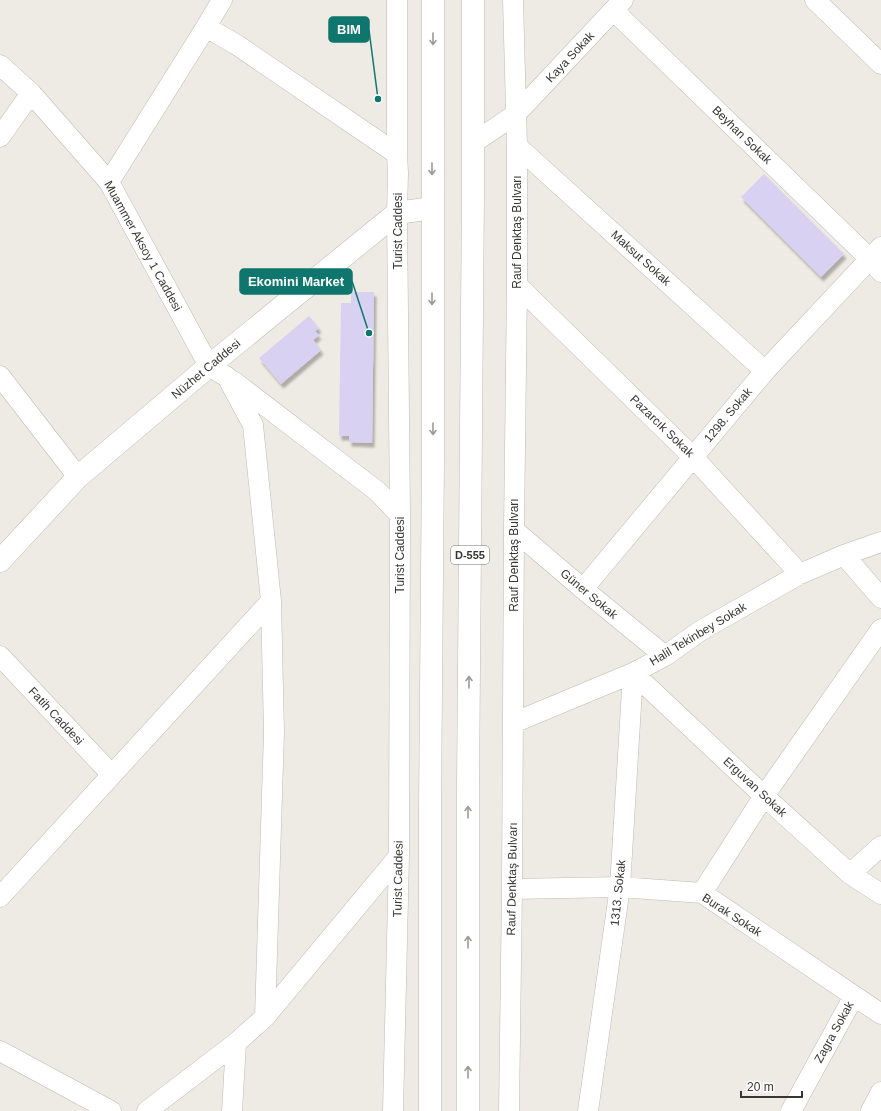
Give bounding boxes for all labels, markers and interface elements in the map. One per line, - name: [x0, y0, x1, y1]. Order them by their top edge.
- callout: BIM: [329, 17, 369, 42]
- text: BIM: [337, 22, 361, 37]
- street label: Kaya Sokak: [543, 28, 598, 85]
- one-way arrow: [429, 32, 437, 45]
- street label: Beyhan Sokak: [709, 103, 775, 168]
- one-way arrow: [428, 162, 436, 175]
- street label: Rauf Denktaş Bulvarı: [510, 175, 524, 289]
- street label: Muammer Aksoy 1 Caddesi: [101, 178, 185, 314]
- street label: Turist Caddesi: [391, 193, 405, 269]
- street label: Maksut Sokak: [608, 228, 674, 289]
- callout: Ekomini Market: [240, 269, 352, 294]
- text: Ekomini Market: [248, 274, 345, 289]
- one-way arrow: [428, 292, 436, 305]
- street label: Nüzhet Caddesi: [169, 336, 243, 402]
- street label: 1298. Sokak: [701, 384, 755, 445]
- street label: Pazarcık Sokak: [627, 392, 698, 461]
- one-way arrow: [429, 422, 437, 435]
- street label: Rauf Denktaş Bulvarı: [507, 498, 521, 612]
- street label: Turist Caddesi: [393, 517, 407, 593]
- road number: D-555: [451, 546, 489, 564]
- street label: Güner Sokak: [558, 566, 621, 623]
- street label: Halil Tekinbey Sokak: [647, 599, 750, 668]
- one-way arrow: [465, 676, 473, 689]
- street label: Fatih Caddesi: [26, 684, 86, 748]
- street label: Erguvan Sokak: [720, 754, 790, 821]
- one-way arrow: [464, 806, 472, 819]
- street label: Rauf Denktaş Bulvarı: [504, 822, 520, 936]
- street label: Turist Caddesi: [390, 840, 406, 918]
- street label: 1313. Sokak: [608, 858, 629, 927]
- street label: Burak Sokak: [700, 891, 765, 940]
- one-way arrow: [464, 936, 472, 949]
- street label: Zagra Sokak: [811, 998, 857, 1065]
- one-way arrow: [464, 1066, 472, 1079]
- scale bar: [741, 1073, 802, 1099]
- text: 20 m: [747, 1080, 774, 1094]

